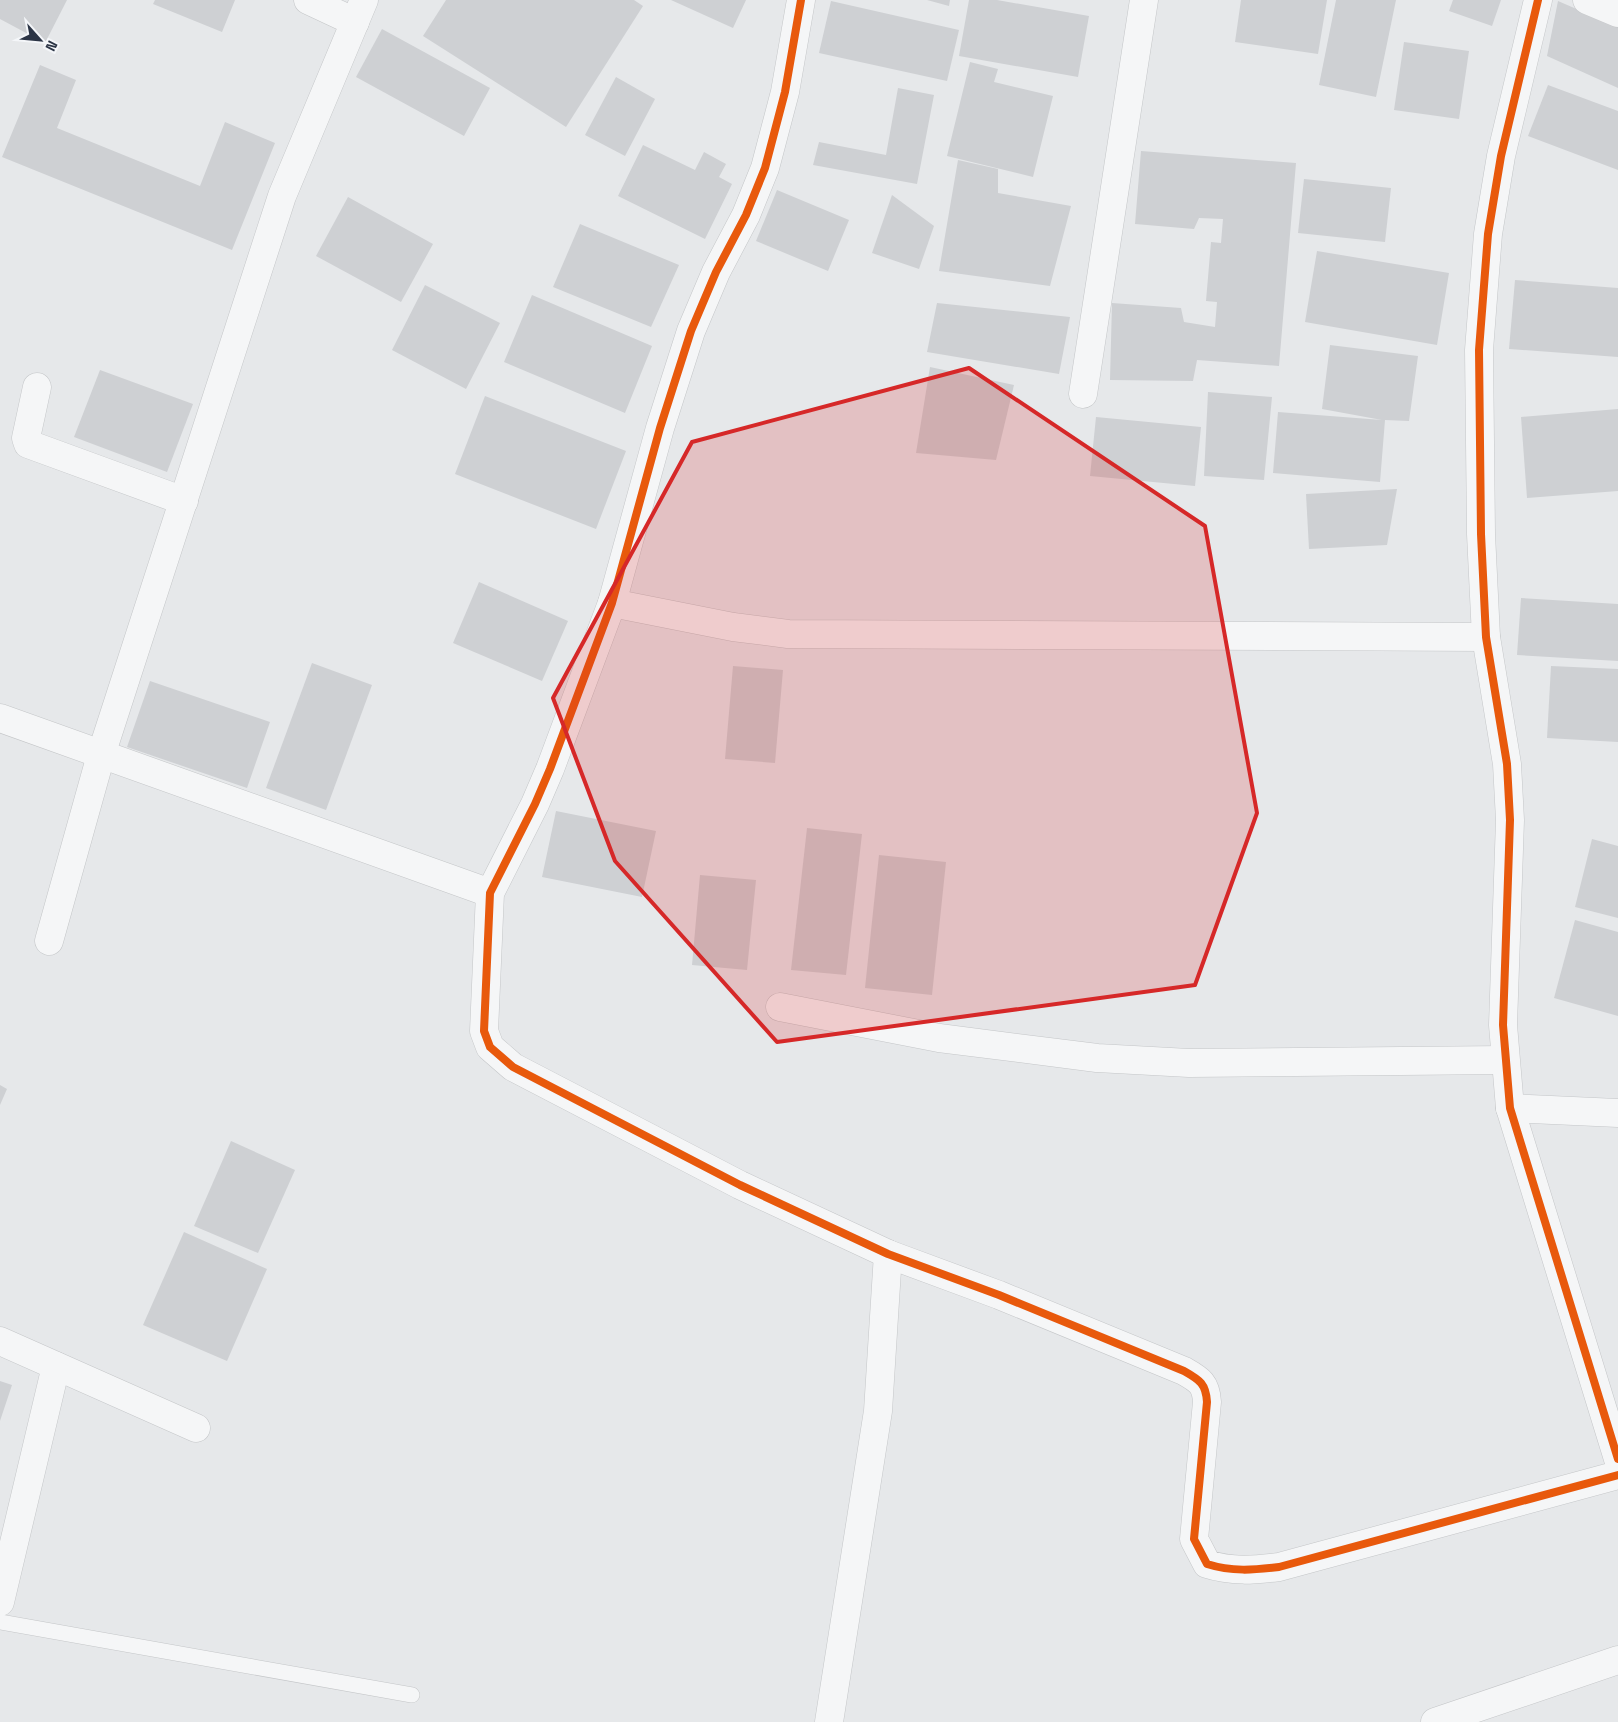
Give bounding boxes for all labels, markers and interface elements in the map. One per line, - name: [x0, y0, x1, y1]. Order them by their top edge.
- north arrow: [15, 15, 65, 65]
- text: N: [41, 38, 62, 54]

